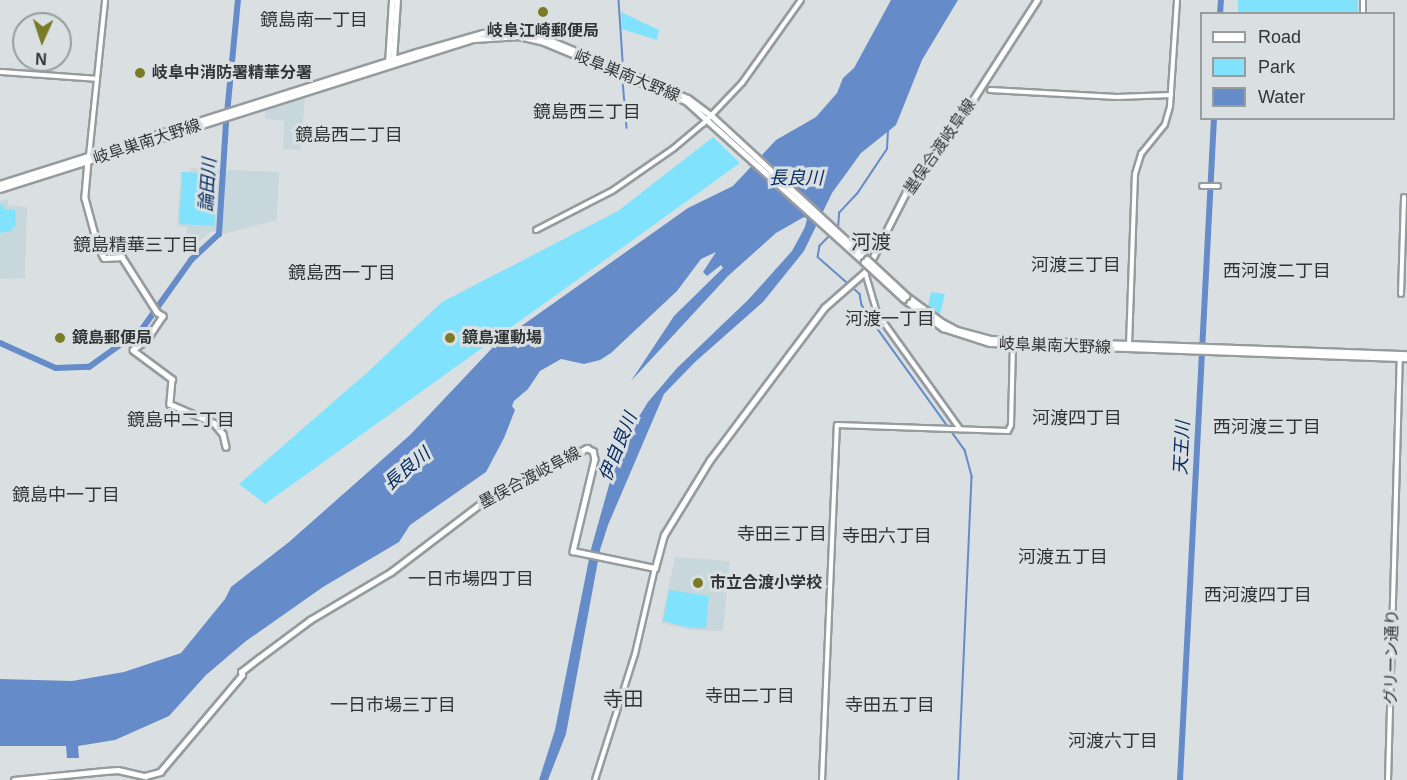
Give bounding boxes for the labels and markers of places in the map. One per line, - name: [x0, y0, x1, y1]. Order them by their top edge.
- marker: 岐阜江崎郵便局: [536, 5, 550, 19]
- place label: 岐阜江崎郵便局: [487, 21, 599, 41]
- place label: 岐阜中消防署精華分署: [152, 63, 312, 83]
- marker: 岐阜中消防署精華分署: [133, 66, 147, 80]
- place label: 鏡島郵便局: [72, 328, 152, 348]
- place label: 鏡島運動場: [462, 328, 542, 348]
- marker: 鏡島郵便局: [53, 331, 67, 345]
- marker: 鏡島運動場: [443, 331, 457, 345]
- place label: 市立合渡小学校: [710, 573, 822, 593]
- marker: 市立合渡小学校: [691, 576, 705, 590]

